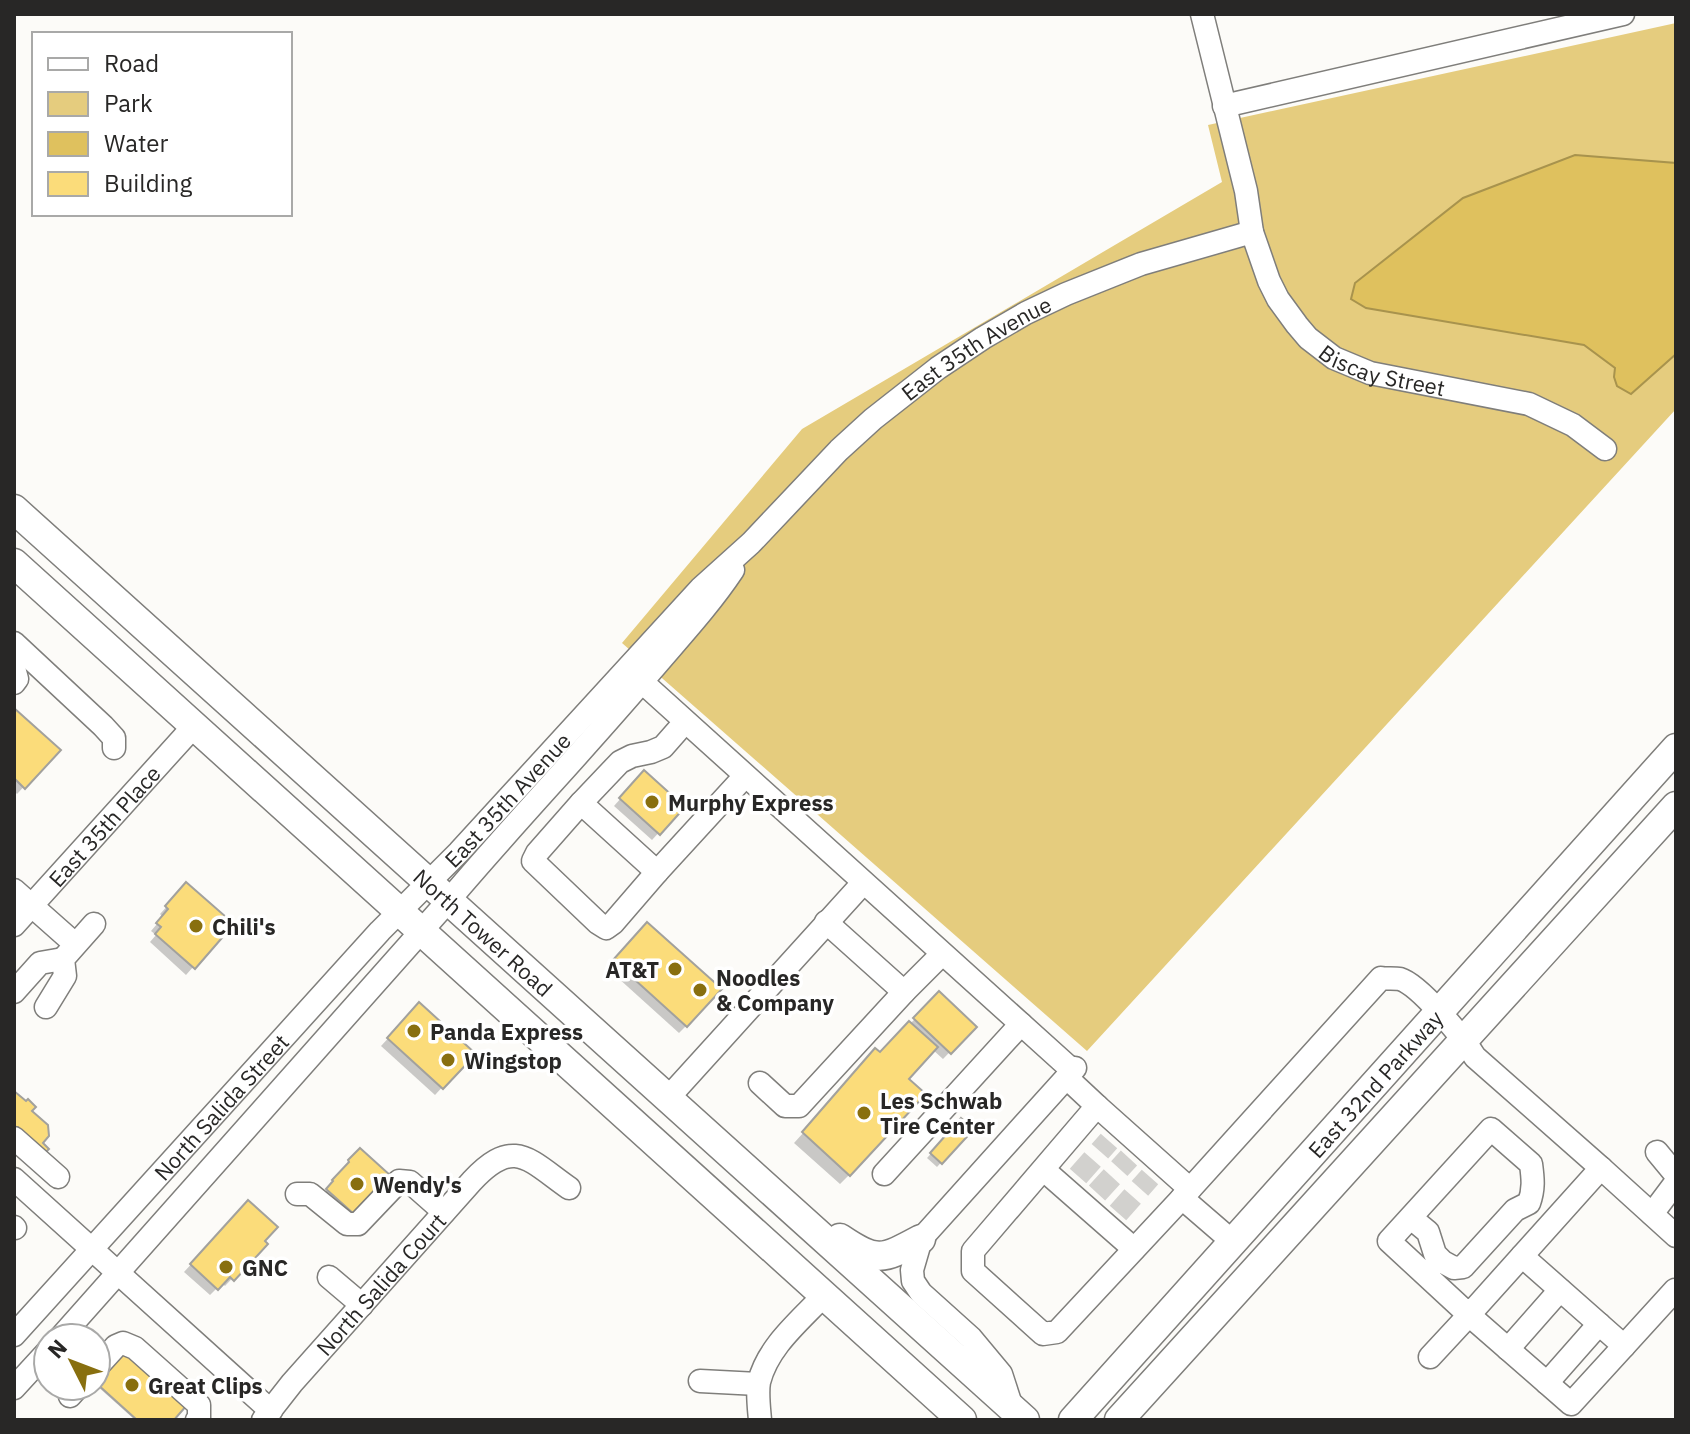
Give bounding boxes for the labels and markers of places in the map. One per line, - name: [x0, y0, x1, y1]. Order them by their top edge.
- place label: Murphy Express: [668, 788, 834, 817]
- marker: Murphy Express: [643, 793, 661, 811]
- place label: Chili's: [212, 912, 276, 941]
- marker: Chili's: [187, 917, 205, 935]
- place label: AT&T: [605, 955, 659, 984]
- marker: AT&T: [666, 960, 684, 978]
- place label: Noodles & Company: [716, 963, 834, 1017]
- marker: Noodles & Company: [691, 981, 709, 999]
- place label: Panda Express: [430, 1017, 583, 1046]
- marker: Panda Express: [405, 1022, 423, 1040]
- place label: Wingstop: [464, 1046, 562, 1075]
- marker: Wingstop: [439, 1051, 457, 1069]
- place label: Les Schwab Tire Center: [880, 1086, 1002, 1140]
- marker: Les Schwab Tire Center: [855, 1104, 873, 1122]
- place label: Wendy's: [373, 1170, 462, 1199]
- marker: Wendy's: [348, 1175, 366, 1193]
- place label: GNC: [242, 1253, 288, 1282]
- marker: GNC: [217, 1258, 235, 1276]
- place label: Great Clips: [148, 1371, 263, 1400]
- marker: Great Clips: [123, 1376, 141, 1394]

